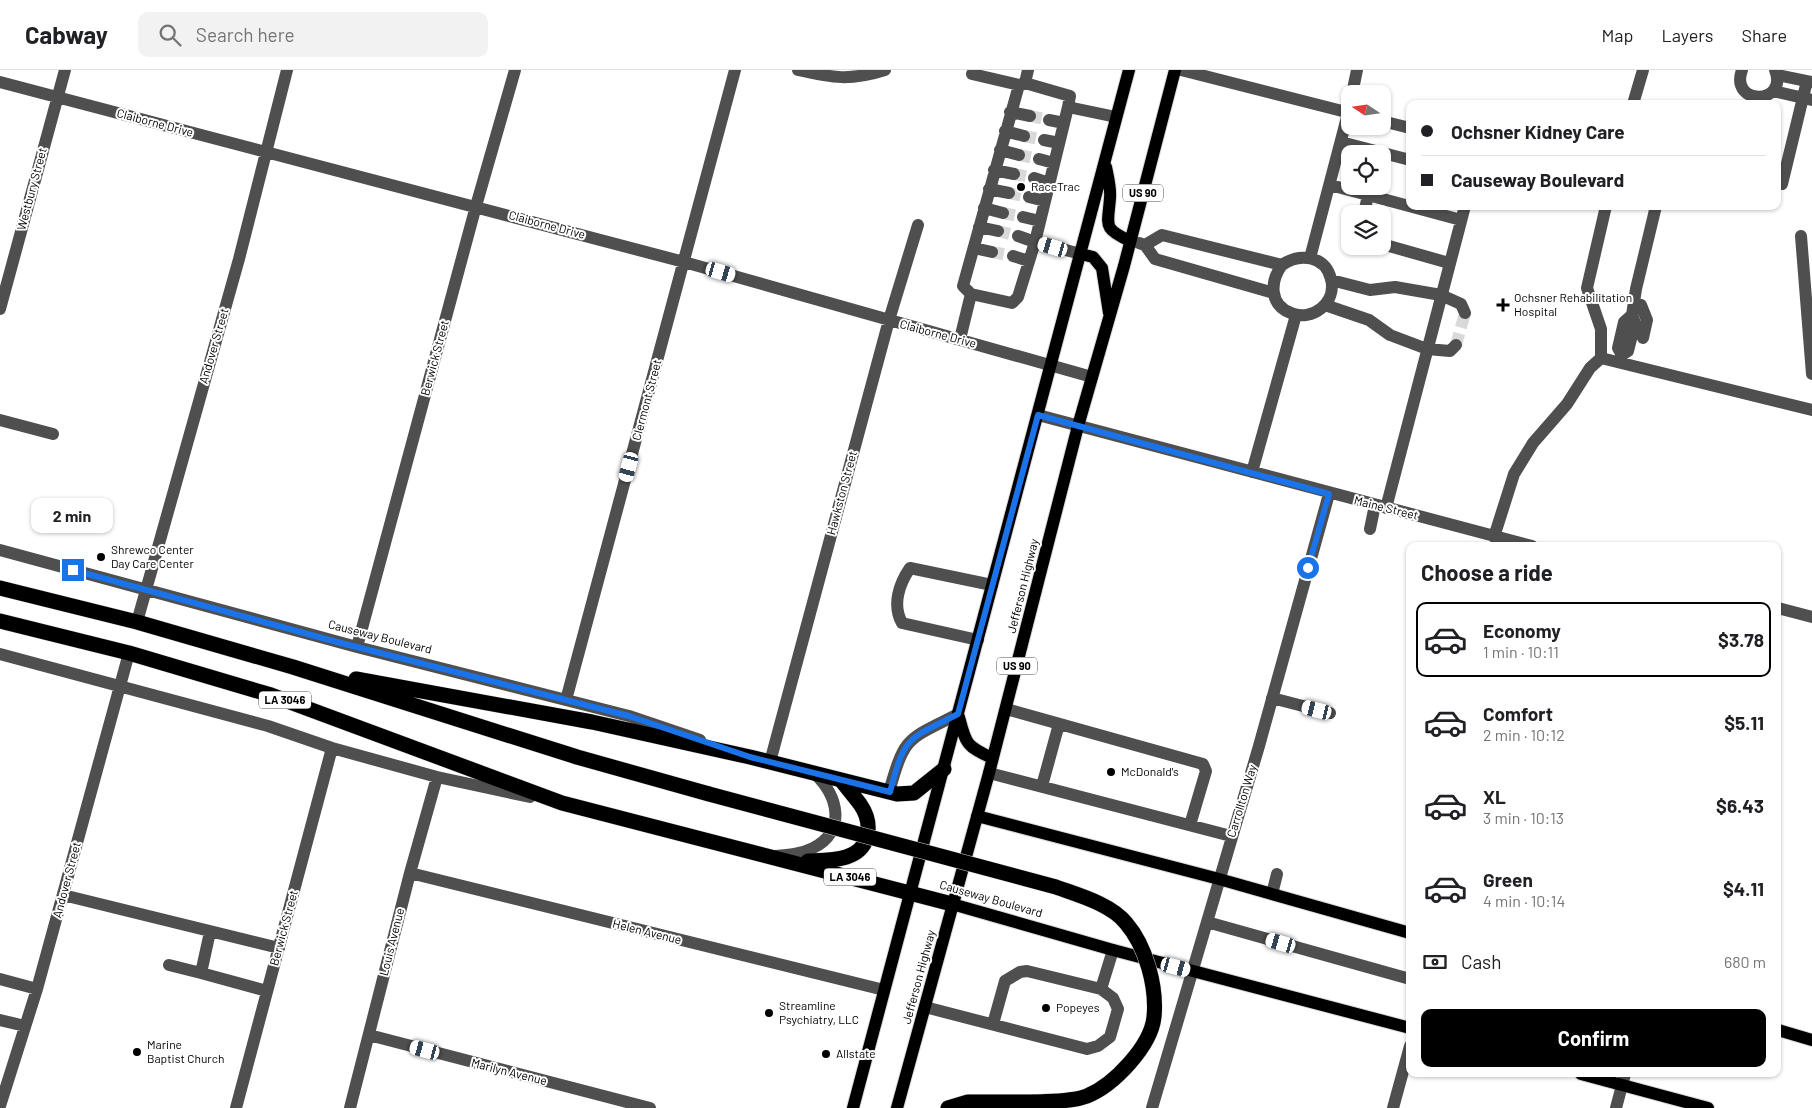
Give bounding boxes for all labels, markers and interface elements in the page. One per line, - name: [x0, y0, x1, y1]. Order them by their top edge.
- search box: [138, 12, 488, 57]
- text: Cabway: [25, 20, 108, 49]
- icon: search: [156, 21, 184, 49]
- text: Search here: [196, 23, 295, 46]
- text: Map: [1601, 24, 1633, 46]
- text: Layers: [1661, 24, 1714, 46]
- text: Share: [1742, 24, 1787, 46]
- north arrow: [1341, 85, 1391, 135]
- map controls: [1341, 85, 1391, 255]
- street label: Claiborne Drive: [116, 105, 195, 139]
- text: Ochsner Kidney Care: [1451, 120, 1625, 143]
- button: locate: [1341, 145, 1391, 195]
- street label: Westbury Street: [13, 146, 49, 231]
- text: Causeway Boulevard: [1451, 168, 1624, 191]
- place label: RaceTrac: [1031, 179, 1080, 193]
- marker: RaceTrac: [1015, 181, 1027, 193]
- road number: US 90: [1123, 185, 1163, 202]
- button: layers: [1341, 205, 1391, 255]
- street label: Claiborne Drive: [508, 207, 587, 241]
- car: [1036, 236, 1069, 258]
- car: [704, 261, 737, 283]
- place label: Ochsner Rehabilitation Hospital: [1514, 290, 1632, 318]
- marker: Ochsner Rehabilitation Hospital: [1496, 298, 1510, 312]
- street label: Andover Street: [196, 306, 231, 385]
- street label: Claiborne Drive: [899, 316, 978, 350]
- street label: Berwick Street: [417, 318, 451, 397]
- street label: Clermont Street: [629, 358, 664, 442]
- street label: Hawkston Street: [823, 449, 859, 536]
- car: [617, 451, 640, 483]
- street label: Maine Street: [1353, 492, 1420, 522]
- callout: 2 min: [32, 498, 114, 532]
- text: 2 min: [53, 506, 91, 525]
- street label: Jefferson Highway: [1004, 537, 1041, 634]
- place label: Shrewco Center Day Care Center: [111, 542, 194, 570]
- marker: Shrewco Center Day Care Center: [95, 551, 107, 563]
- route start: [1297, 557, 1319, 579]
- route end: [62, 559, 84, 581]
- text: Choose a ride: [1421, 559, 1553, 585]
- street label: Causeway Boulevard: [327, 616, 434, 656]
- icon: car: [1423, 617, 1468, 662]
- text: Economy: [1483, 619, 1561, 642]
- text: $3.78: [1718, 628, 1764, 651]
- text: 1 min · 10:11: [1483, 642, 1559, 661]
- road number: US 90: [997, 658, 1037, 674]
- road number: LA 3046: [259, 692, 311, 708]
- car: [1300, 699, 1333, 721]
- icon: car: [1423, 700, 1468, 745]
- text: Comfort: [1483, 702, 1553, 725]
- text: $5.11: [1724, 711, 1764, 734]
- text: 2 min · 10:12: [1483, 725, 1565, 744]
- street label: Carrollton Way: [1223, 762, 1259, 839]
- place label: McDonald's: [1121, 764, 1179, 778]
- marker: McDonald's: [1105, 766, 1117, 778]
- icon: car: [1423, 783, 1468, 828]
- text: XL: [1483, 785, 1506, 808]
- text: $6.43: [1716, 794, 1764, 817]
- text: 3 min · 10:13: [1483, 808, 1564, 827]
- street label: Andover Street: [49, 840, 83, 919]
- icon: car: [1423, 866, 1468, 911]
- text: Green: [1483, 868, 1533, 891]
- road number: LA 3046: [824, 869, 876, 886]
- street label: Causeway Boulevard: [938, 877, 1044, 919]
- text: $4.11: [1723, 877, 1764, 900]
- street label: Berwick Street: [266, 888, 300, 967]
- text: 4 min · 10:14: [1483, 891, 1565, 910]
- street label: Louis Avenue: [376, 907, 406, 977]
- street label: Helen Avenue: [611, 916, 683, 946]
- street label: Jefferson Highway: [899, 928, 937, 1025]
- car: [1264, 932, 1297, 954]
- icon: cash: [1421, 948, 1449, 976]
- text: Cash: [1461, 950, 1502, 973]
- text: 680 m: [1724, 952, 1766, 971]
- car: [1159, 956, 1192, 978]
- place label: Streamline Psychiatry, LLC: [779, 998, 859, 1026]
- place label: Popeyes: [1056, 1000, 1100, 1014]
- marker: Popeyes: [1040, 1002, 1052, 1014]
- marker: Streamline Psychiatry, LLC: [763, 1007, 775, 1019]
- button: Confirm: [1421, 1009, 1766, 1067]
- place label: Marine Baptist Church: [147, 1037, 224, 1065]
- car: [408, 1039, 441, 1061]
- marker: Marine Baptist Church: [131, 1046, 143, 1058]
- place label: Allstate: [836, 1046, 876, 1060]
- marker: Allstate: [820, 1048, 832, 1060]
- street label: Marilyn Avenue: [470, 1055, 549, 1087]

